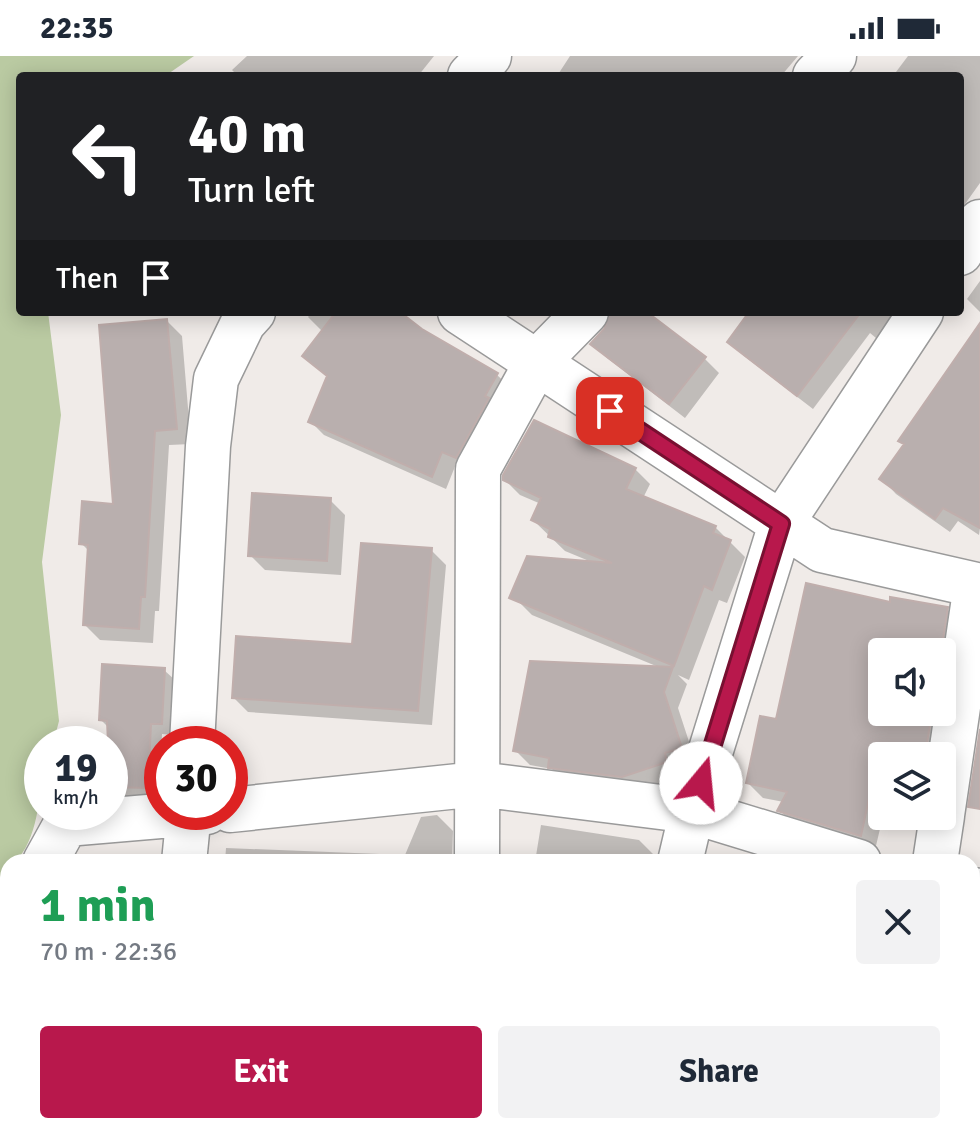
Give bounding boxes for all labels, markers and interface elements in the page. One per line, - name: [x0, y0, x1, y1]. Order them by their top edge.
- text: 22:35: [40, 10, 114, 47]
- text: 40 m: [188, 99, 306, 168]
- icon: left: [56, 104, 160, 208]
- text: Turn left: [188, 168, 315, 213]
- icon: arrive: [134, 256, 178, 300]
- text: Then: [56, 260, 118, 297]
- pin: [576, 377, 644, 445]
- icon: arrive: [588, 389, 632, 433]
- map controls: [868, 638, 956, 830]
- button: sound: [868, 638, 956, 726]
- speed limit sign: 30: [144, 726, 248, 830]
- position arrow: [659, 741, 743, 825]
- button: layers: [868, 742, 956, 830]
- text: 19: [54, 743, 98, 793]
- text: km/h: [53, 785, 99, 810]
- text: 1 min: [40, 876, 156, 935]
- button: close: [856, 880, 940, 964]
- text: 70 m · 22:36: [40, 936, 177, 968]
- button: Exit: [40, 1026, 482, 1118]
- button: Share: [498, 1026, 940, 1118]

